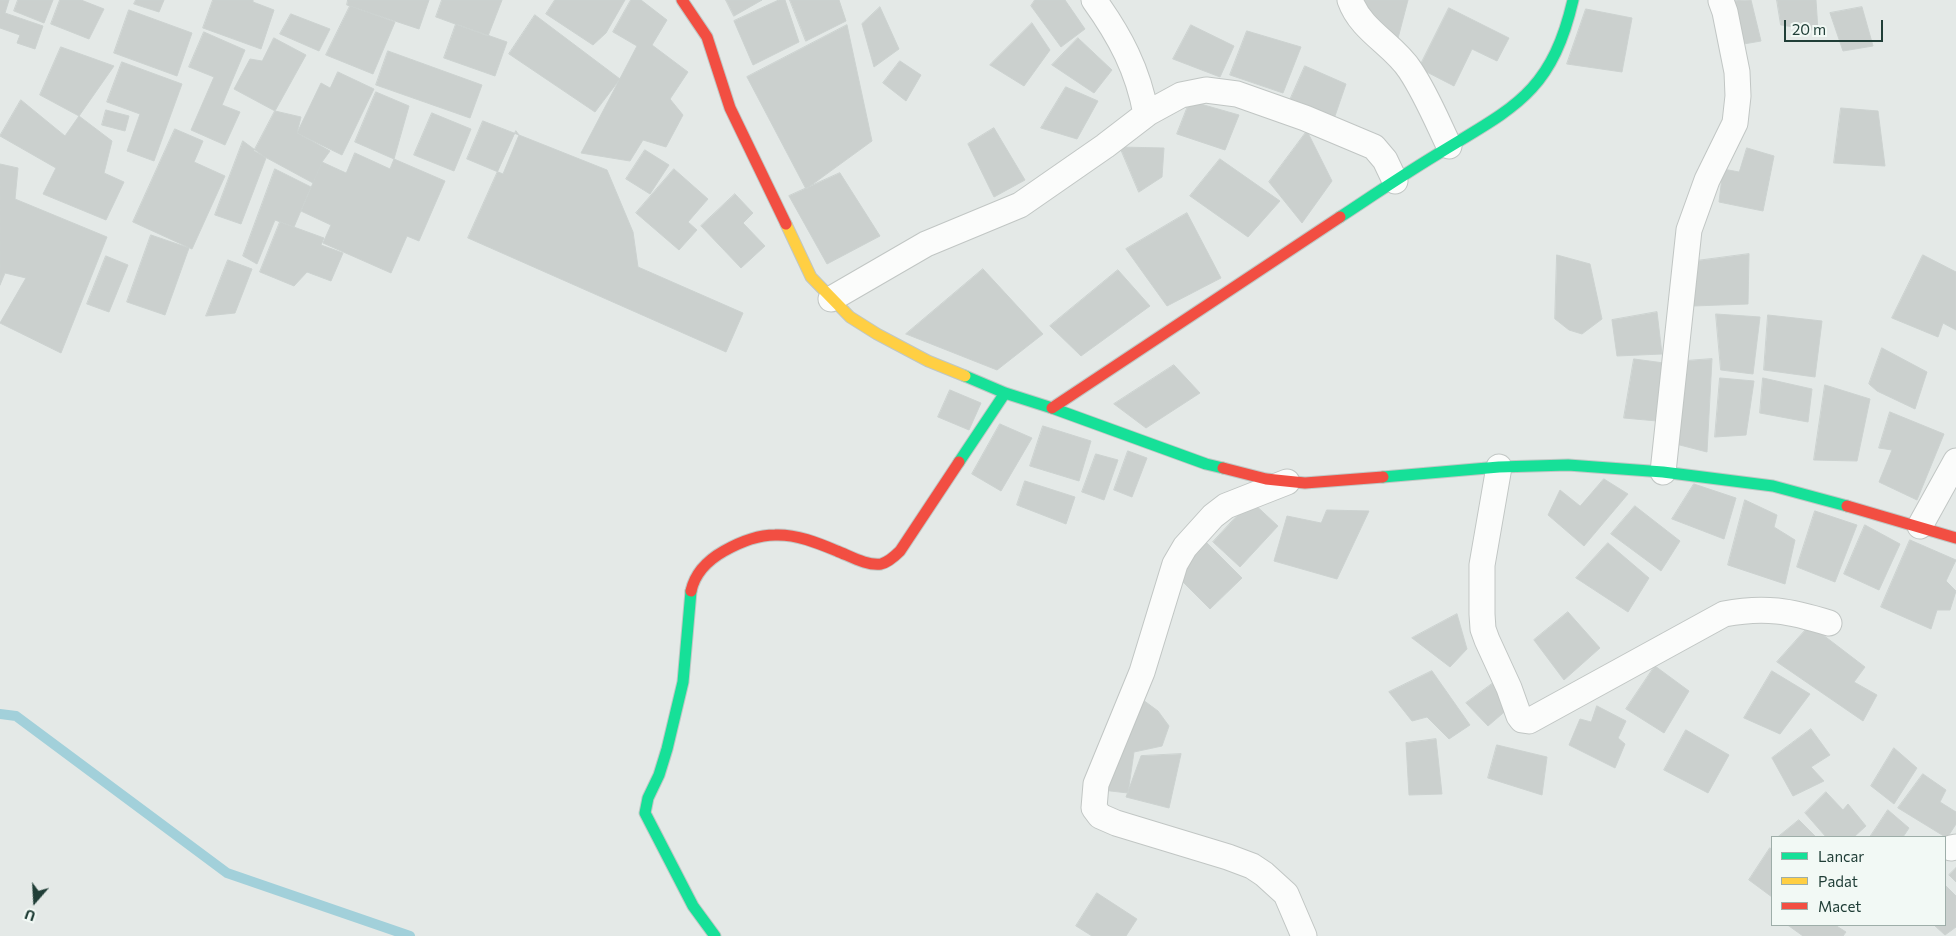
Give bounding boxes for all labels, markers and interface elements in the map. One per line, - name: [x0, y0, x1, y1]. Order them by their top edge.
- scale bar: [1786, 10, 1885, 42]
- text: 20 m: [1792, 20, 1826, 38]
- legend: [1771, 836, 1946, 926]
- text: Lancar: [1818, 847, 1864, 865]
- text: Padat: [1818, 872, 1858, 890]
- north arrow: [10, 876, 60, 926]
- text: Macet: [1818, 897, 1861, 915]
- text: U: [22, 906, 38, 925]

